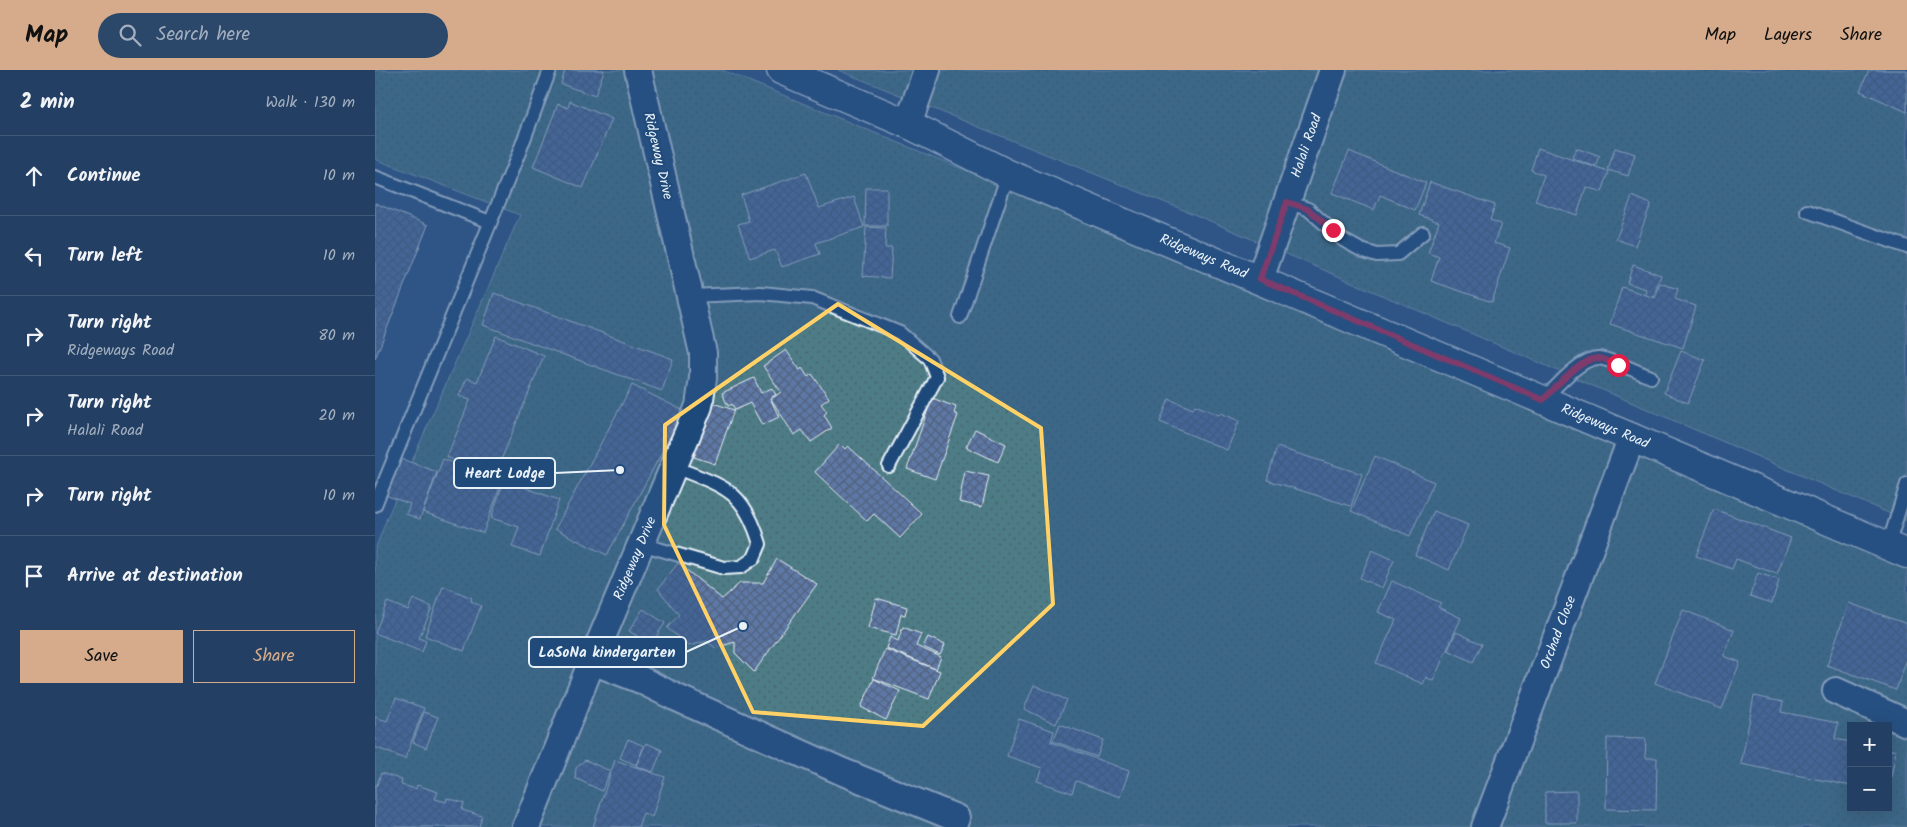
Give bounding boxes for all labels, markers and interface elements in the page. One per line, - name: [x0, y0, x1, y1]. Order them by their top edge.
- search box: [98, 13, 448, 58]
- text: Map: [25, 16, 68, 55]
- text: Search here: [156, 20, 250, 50]
- icon: search: [116, 21, 144, 49]
- text: Map: [1705, 21, 1736, 50]
- text: Layers: [1764, 21, 1812, 50]
- text: Share: [1840, 21, 1882, 50]
- text: 2 min: [20, 86, 75, 119]
- text: Walk · 130 m: [266, 90, 355, 115]
- street label: Ridgeway Drive: [637, 110, 679, 202]
- street label: Halali Road: [1285, 110, 1328, 181]
- text: Continue: [67, 161, 140, 191]
- icon: ahead: [20, 162, 48, 190]
- text: 10 m: [323, 163, 355, 188]
- route end: [1322, 219, 1345, 242]
- street label: Ridgeways Road: [1156, 228, 1252, 285]
- text: Turn left: [67, 241, 142, 271]
- icon: left: [20, 242, 48, 270]
- text: 10 m: [323, 243, 355, 268]
- text: Turn right: [67, 308, 152, 338]
- icon: right: [20, 322, 48, 350]
- text: 80 m: [318, 323, 355, 348]
- text: Ridgeways Road: [67, 338, 174, 363]
- route start: [1607, 354, 1630, 377]
- text: Turn right: [67, 388, 152, 418]
- street label: Ridgeways Road: [1558, 398, 1653, 455]
- icon: right: [20, 402, 48, 430]
- text: 20 m: [319, 403, 355, 428]
- text: Halali Road: [67, 418, 143, 443]
- callout: Heart Lodge: [454, 458, 555, 488]
- text: Heart Lodge: [465, 462, 546, 486]
- text: Turn right: [67, 481, 152, 511]
- icon: right: [20, 482, 48, 510]
- text: 10 m: [323, 483, 355, 508]
- street label: Ridgeway Drive: [608, 512, 663, 604]
- text: Arrive at destination: [67, 561, 243, 591]
- icon: arrive: [20, 562, 48, 590]
- street label: Orchad Close: [1535, 592, 1582, 672]
- button: Save: [20, 630, 183, 683]
- button: Share: [193, 630, 355, 683]
- callout: LaSoNa kindergarten: [529, 637, 686, 667]
- text: LaSoNa kindergarten: [539, 641, 675, 665]
- map controls: [1847, 722, 1892, 812]
- button: +: [1847, 722, 1892, 767]
- button: −: [1847, 767, 1892, 812]

